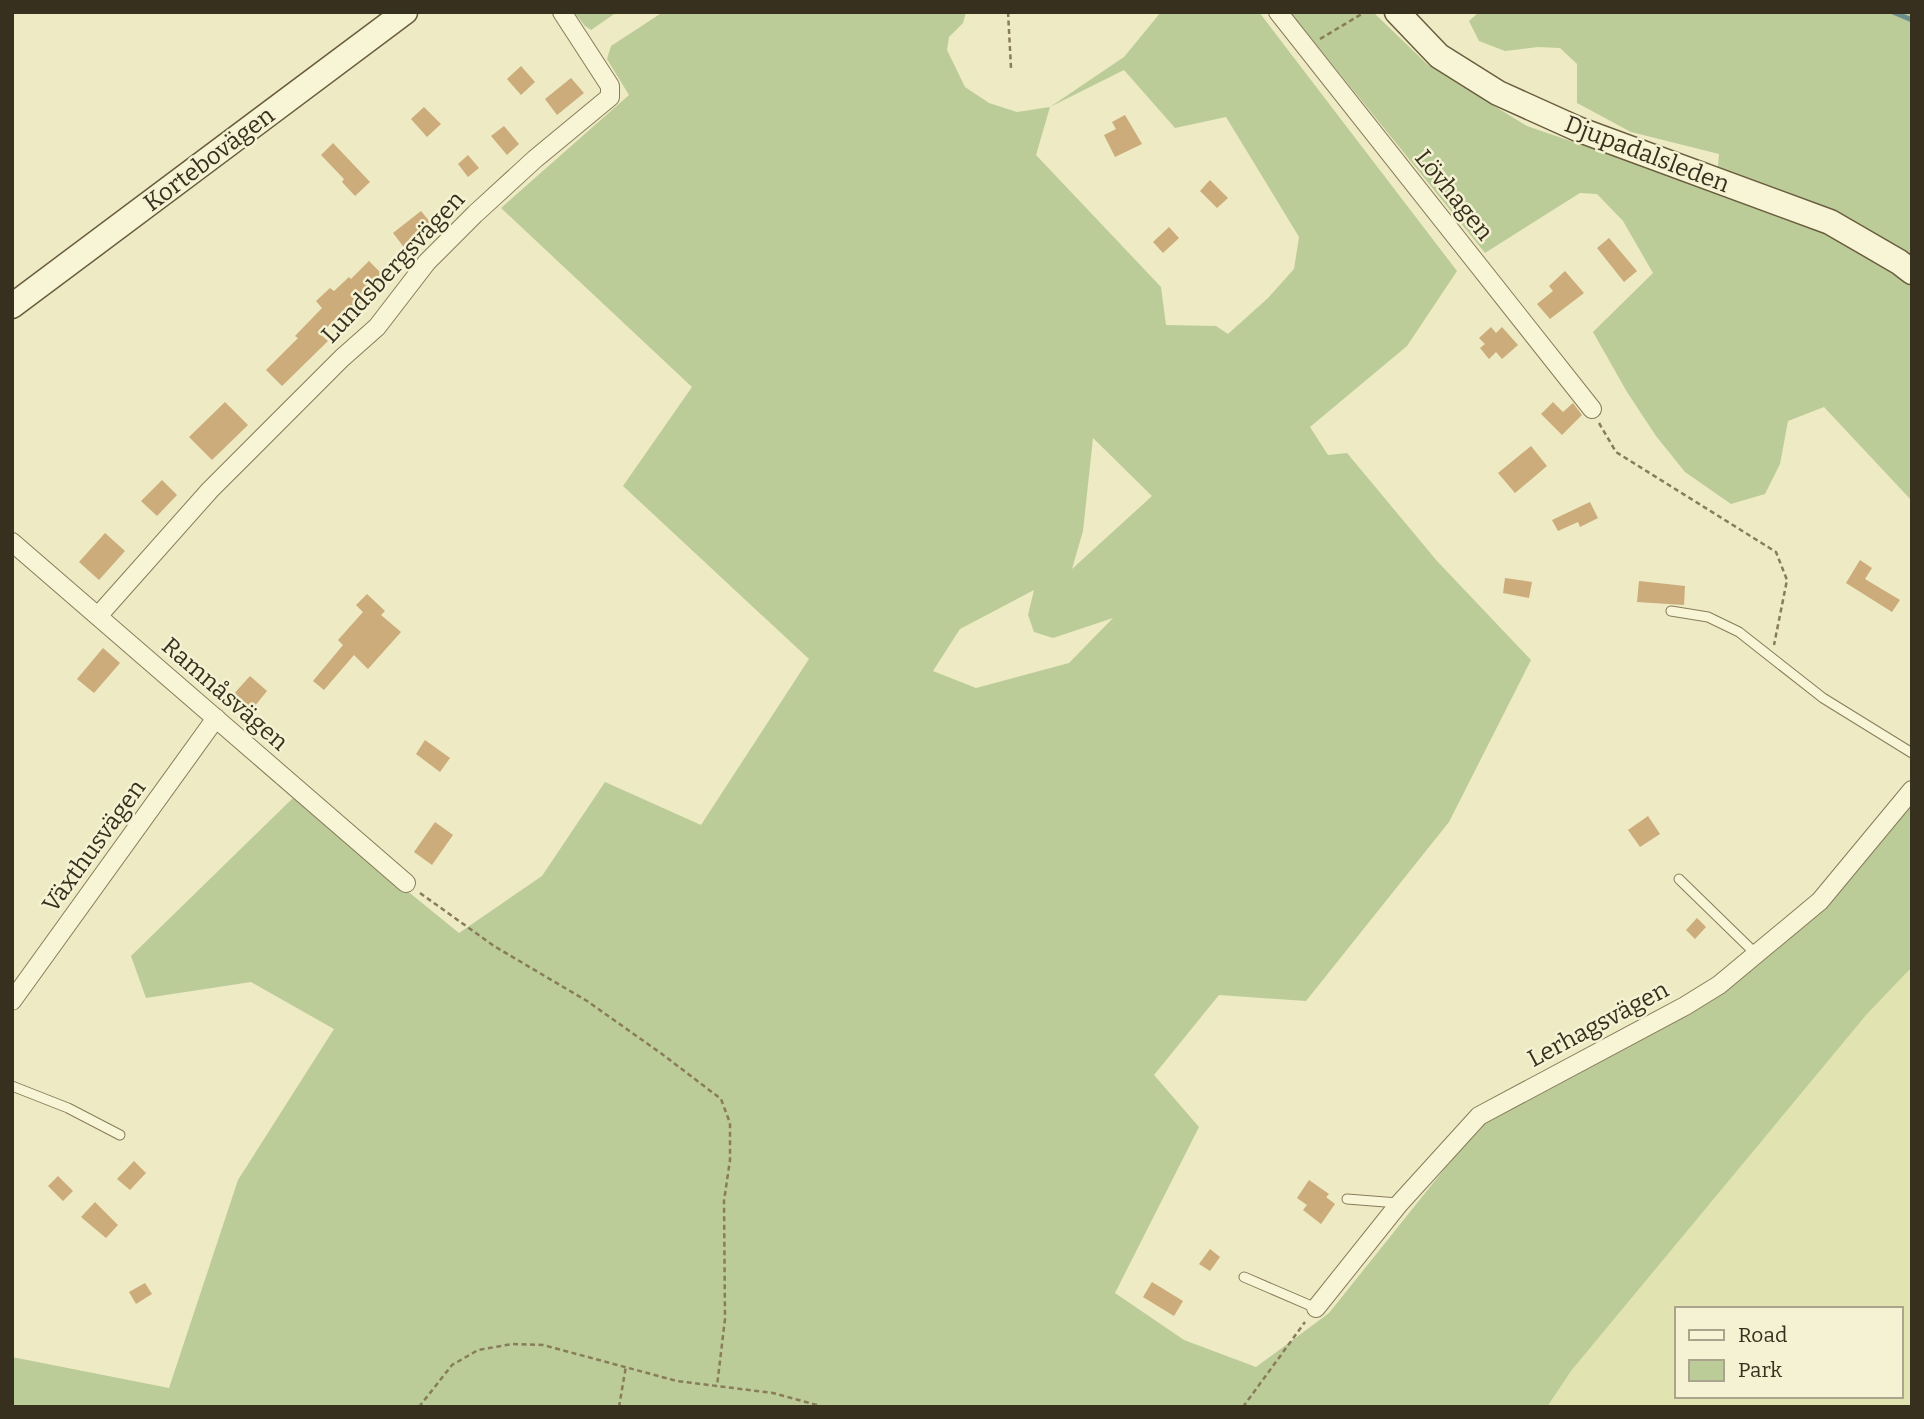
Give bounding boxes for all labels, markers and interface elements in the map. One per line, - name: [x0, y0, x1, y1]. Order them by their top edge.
- street label: Kortebovägen: [138, 101, 280, 217]
- street label: Djupadalsleden: [1561, 110, 1733, 198]
- street label: Lövhagen: [1409, 144, 1499, 246]
- street label: Lundsbergsvägen: [316, 185, 470, 349]
- street label: Ramnåsvägen: [156, 632, 294, 756]
- street label: Växthusvägen: [37, 774, 151, 918]
- street label: Lerhagsvägen: [1523, 975, 1673, 1073]
- legend: [1675, 1307, 1903, 1398]
- text: Road: [1738, 1322, 1787, 1348]
- text: Park: [1738, 1357, 1782, 1383]

